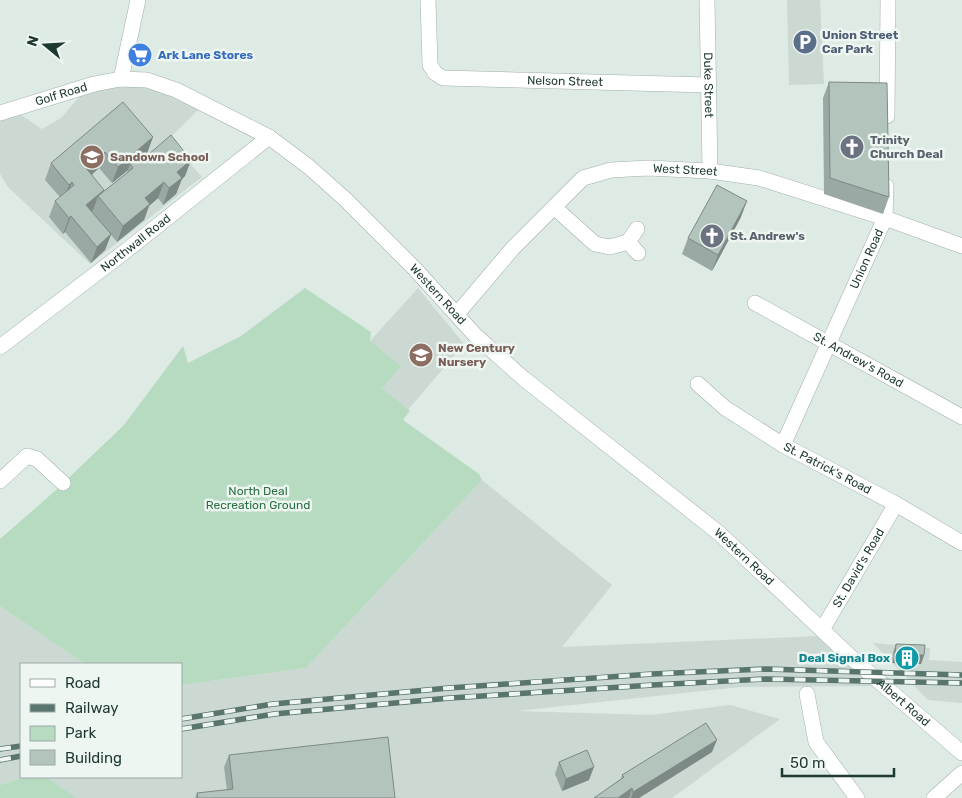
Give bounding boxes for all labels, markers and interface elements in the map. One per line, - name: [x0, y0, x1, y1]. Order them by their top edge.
- north arrow: [20, 20, 70, 70]
- place label: Union Street Car Park: [822, 28, 899, 56]
- parking icon: Union Street Car Park: [792, 29, 818, 55]
- text: N: [23, 34, 43, 49]
- supermarket icon: Ark Lane Stores: [127, 42, 153, 68]
- place label: Ark Lane Stores: [158, 48, 254, 62]
- street label: Duke Street: [701, 52, 716, 118]
- street label: Nelson Street: [527, 73, 604, 89]
- street label: Golf Road: [33, 80, 89, 109]
- place label: Trinity Church Deal: [870, 133, 943, 161]
- church icon: Trinity Church Deal: [839, 134, 865, 160]
- school or university icon: Sandown School: [79, 144, 105, 170]
- place label: Sandown School: [110, 150, 209, 164]
- street label: West Street: [653, 161, 719, 179]
- street label: Northwall Road: [98, 211, 173, 275]
- church icon: St. Andrew's: [699, 223, 725, 249]
- street label: Union Road: [847, 227, 886, 291]
- place label: St. Andrew's: [730, 229, 805, 243]
- street label: Western Road: [407, 261, 469, 327]
- street label: St. Andrew's Road: [811, 329, 906, 390]
- place label: New Century Nursery: [438, 341, 515, 369]
- school or university icon: New Century Nursery: [408, 342, 434, 368]
- street label: St. Patrick's Road: [781, 439, 874, 497]
- park label: North Deal Recreation Ground: [206, 484, 310, 512]
- street label: Western Road: [712, 525, 777, 588]
- street label: St. David's Road: [830, 526, 887, 610]
- building icon: Deal Signal Box: [894, 645, 920, 671]
- place label: Deal Signal Box: [799, 651, 890, 665]
- legend: [20, 663, 182, 778]
- text: Road: [65, 674, 101, 692]
- street label: Albert Road: [874, 676, 933, 729]
- text: Railway: [65, 699, 119, 717]
- text: Park: [65, 724, 96, 742]
- scale bar: [782, 746, 894, 778]
- text: Building: [65, 749, 122, 767]
- text: 50 m: [790, 754, 825, 772]

